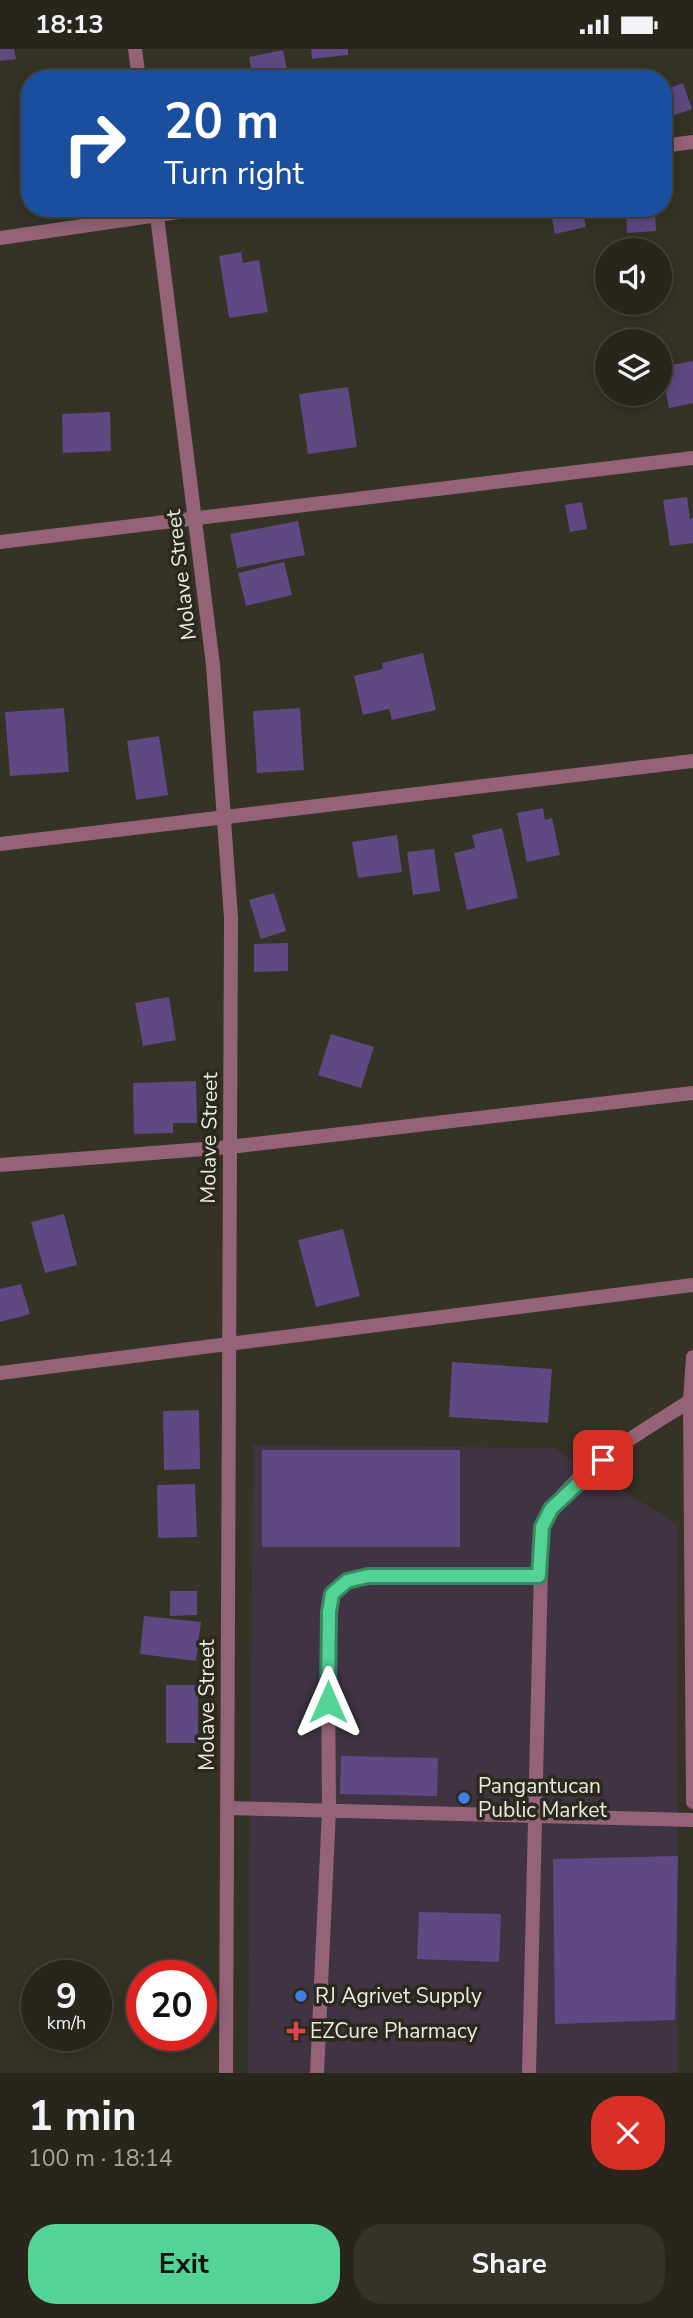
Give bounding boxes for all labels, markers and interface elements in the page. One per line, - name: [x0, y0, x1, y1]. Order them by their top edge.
- text: 18:13: [35, 7, 104, 42]
- text: 20 m: [164, 88, 279, 155]
- icon: right: [49, 98, 140, 189]
- text: Turn right: [164, 152, 304, 195]
- map controls: [595, 238, 672, 406]
- button: sound: [595, 238, 672, 315]
- button: layers: [595, 329, 672, 406]
- street label: Molave Street: [159, 507, 203, 642]
- street label: Molave Street: [194, 1071, 224, 1204]
- pin: [573, 1430, 633, 1490]
- icon: arrive: [584, 1441, 622, 1479]
- street label: Molave Street: [193, 1639, 221, 1771]
- position arrow: [291, 1665, 365, 1739]
- place label: Pangantucan Public Market: [478, 1772, 607, 1824]
- marker: Pangantucan Public Market: [456, 1790, 472, 1806]
- speed limit sign: 20: [126, 1960, 217, 2051]
- text: 9: [56, 1973, 77, 2020]
- place label: RJ Agrivet Supply: [315, 1982, 482, 2010]
- marker: RJ Agrivet Supply: [293, 1988, 309, 2004]
- text: km/h: [47, 2011, 86, 2035]
- place label: EZCure Pharmacy: [310, 2017, 478, 2045]
- marker: EZCure Pharmacy: [288, 2023, 304, 2039]
- text: 1 min: [28, 2088, 137, 2145]
- button: close: [591, 2096, 665, 2170]
- text: 100 m · 18:14: [28, 2143, 173, 2174]
- button: Exit: [28, 2224, 340, 2304]
- button: Share: [354, 2224, 665, 2304]

